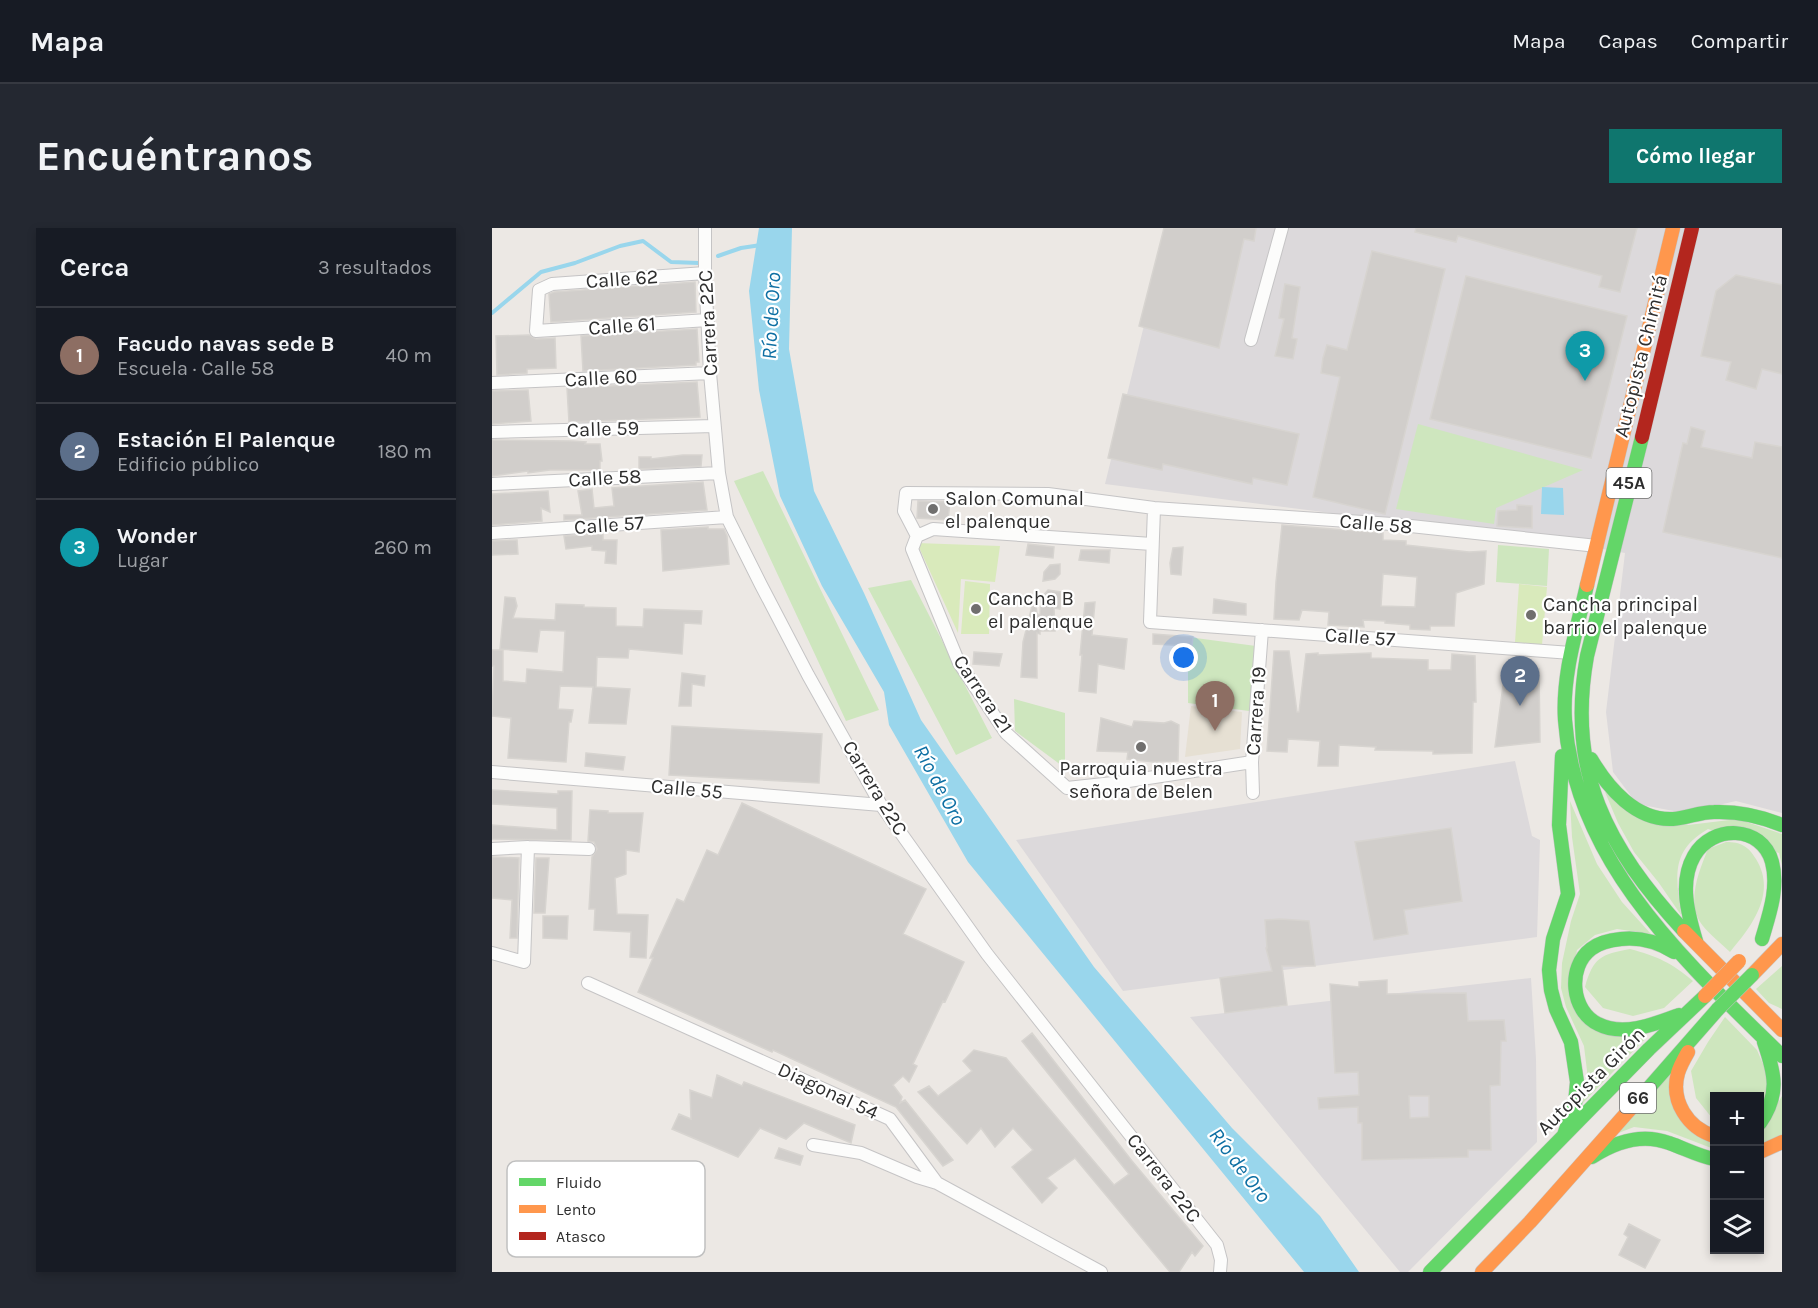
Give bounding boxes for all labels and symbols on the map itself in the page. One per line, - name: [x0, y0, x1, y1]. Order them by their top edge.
- street label: Calle 62: [585, 265, 659, 293]
- street label: Carrera 22C: [694, 269, 722, 377]
- water label: Río de Oro: [757, 271, 785, 360]
- street label: Autopista Chimitá: [1610, 272, 1672, 440]
- street label: Calle 61: [587, 312, 657, 340]
- pin: 3: [1566, 332, 1604, 381]
- street label: Calle 60: [564, 365, 638, 391]
- street label: Calle 59: [566, 416, 640, 442]
- street label: Calle 58: [568, 465, 642, 491]
- road number: 45A: [1606, 468, 1652, 498]
- place label: Salon Comunal el palenque: [945, 487, 1084, 533]
- marker: Salon Comunal el palenque: [926, 502, 940, 516]
- street label: Calle 58: [1339, 509, 1413, 539]
- street label: Calle 57: [573, 511, 645, 539]
- place label: Cancha B el palenque: [988, 587, 1093, 633]
- place label: Cancha principal barrio el palenque: [1543, 593, 1707, 639]
- marker: Cancha B el palenque: [969, 602, 983, 616]
- marker: Cancha principal barrio el palenque: [1524, 608, 1538, 622]
- street label: Calle 57: [1324, 623, 1396, 651]
- your location: [1169, 643, 1198, 672]
- street label: Carrera 21: [949, 651, 1017, 737]
- pin: 2: [1500, 656, 1540, 706]
- street label: Carrera 19: [1241, 666, 1271, 756]
- pin: 1: [1196, 682, 1234, 731]
- street label: Carrera 22C: [838, 736, 912, 840]
- marker: Parroquia nuestra señora de Belen: [1134, 740, 1148, 754]
- water label: Río de Oro: [909, 741, 971, 830]
- place label: Parroquia nuestra señora de Belen: [1059, 757, 1223, 803]
- street label: Calle 55: [650, 774, 724, 804]
- street label: Autopista Girón: [1532, 1022, 1650, 1140]
- street label: Diagonal 54: [774, 1058, 882, 1124]
- road number: 66: [1620, 1083, 1656, 1113]
- water label: Río de Oro: [1204, 1123, 1276, 1208]
- street label: Carrera 22C: [1122, 1129, 1206, 1227]
- legend: [507, 1161, 705, 1257]
- text: Fluido: [556, 1173, 602, 1192]
- text: Lento: [556, 1200, 596, 1219]
- text: Atasco: [556, 1227, 605, 1246]

